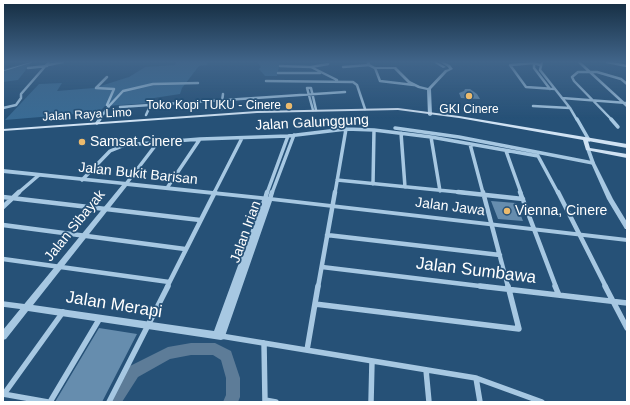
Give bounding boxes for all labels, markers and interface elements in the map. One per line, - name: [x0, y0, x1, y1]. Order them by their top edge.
- marker: GKI Cinere: [464, 91, 474, 101]
- place label: Toko Kopi TUKU - Cinere: [146, 99, 281, 113]
- marker: Toko Kopi TUKU - Cinere: [284, 101, 294, 111]
- place label: GKI Cinere: [439, 103, 499, 117]
- street label: Jalan Raya Limo: [42, 105, 132, 125]
- street label: Jalan Galunggung: [255, 112, 369, 134]
- place label: Samsat Cinere: [90, 134, 183, 150]
- marker: Samsat Cinere: [77, 137, 87, 147]
- street label: Jalan Bukit Barisan: [78, 159, 198, 189]
- street label: Jalan Sibayak: [41, 187, 109, 265]
- street label: Jalan Jawa: [414, 194, 486, 220]
- street label: Jalan Irian: [227, 199, 265, 265]
- place label: Vienna, Cinere: [515, 203, 607, 219]
- marker: Vienna, Cinere: [502, 206, 512, 216]
- street label: Jalan Sumbawa: [415, 254, 537, 288]
- street label: Jalan Merapi: [64, 287, 164, 323]

